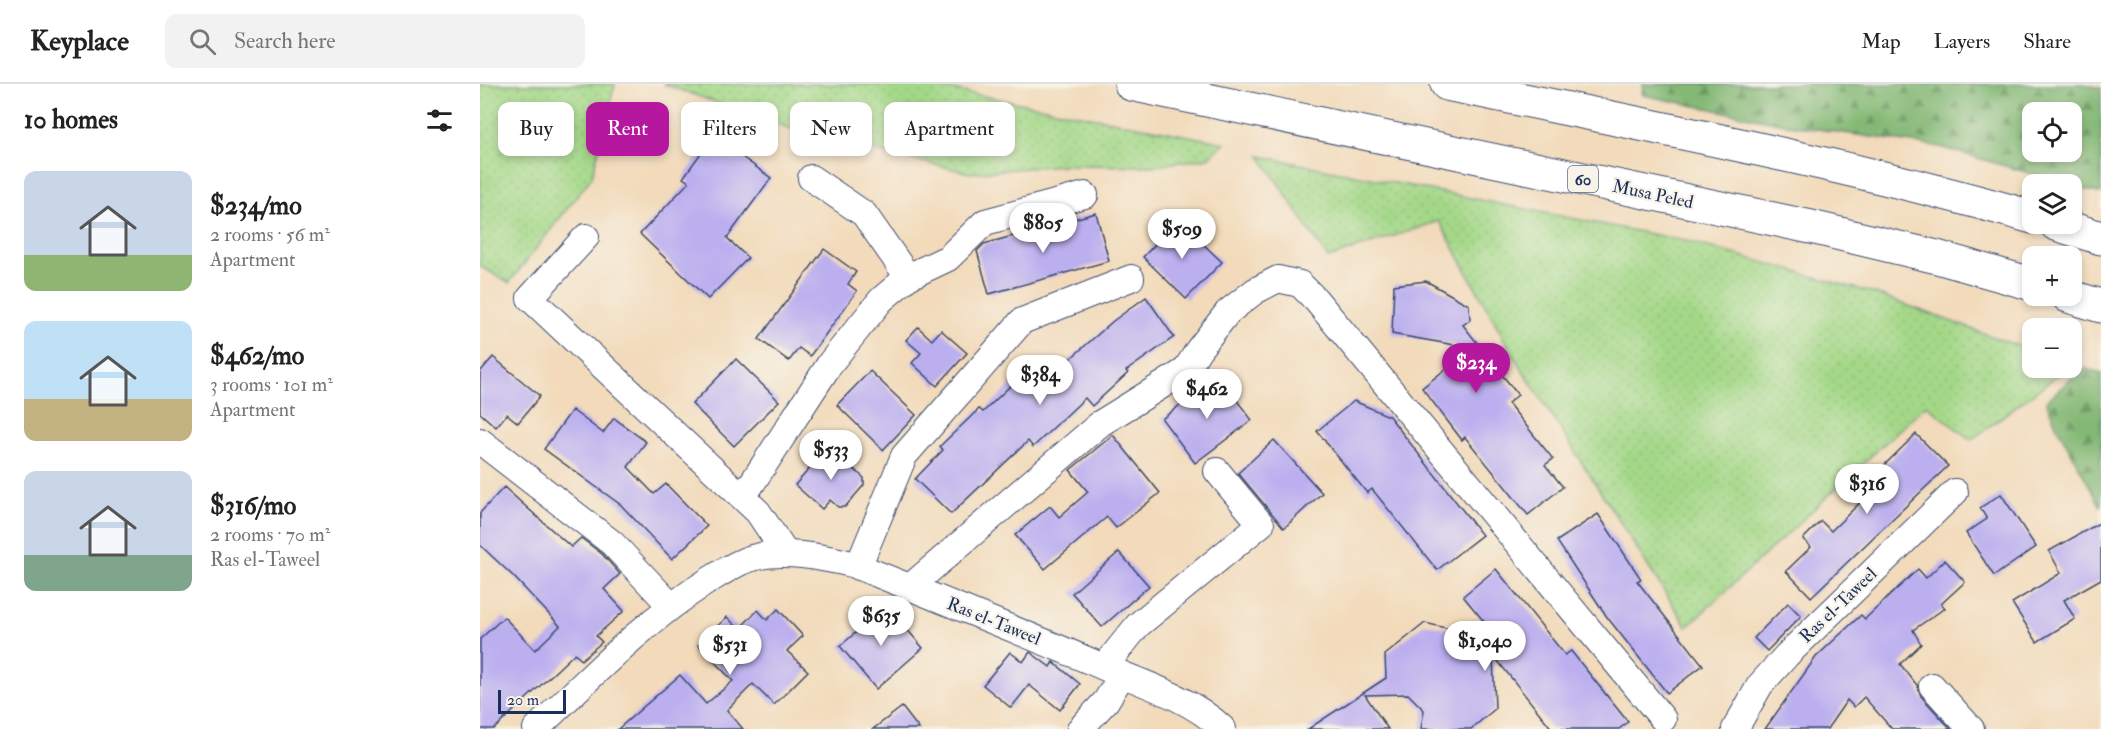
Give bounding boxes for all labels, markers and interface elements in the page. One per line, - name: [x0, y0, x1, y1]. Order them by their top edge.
- search box: [165, 14, 585, 68]
- text: Keyplace: [30, 24, 129, 59]
- icon: search: [186, 25, 219, 58]
- text: Search here: [234, 27, 336, 55]
- text: Map: [1861, 28, 1901, 55]
- text: Layers: [1934, 28, 1990, 55]
- text: Share: [2023, 28, 2071, 55]
- chip: Buy: [498, 102, 574, 156]
- chip: Rent: [586, 102, 669, 156]
- chip: Filters: [681, 102, 778, 156]
- chip: New: [790, 102, 872, 156]
- chip: Apartment: [884, 102, 1015, 156]
- map controls: [2022, 102, 2082, 378]
- button: locate: [2022, 102, 2082, 162]
- text: 10 homes: [24, 104, 118, 136]
- icon: filters: [423, 104, 456, 137]
- road number: 60: [1568, 166, 1598, 192]
- button: layers: [2022, 174, 2082, 234]
- street label: Musa Peled: [1610, 175, 1696, 214]
- text: $234/mo: [210, 190, 302, 222]
- icon: home: [72, 195, 144, 267]
- pin: $805: [1007, 203, 1079, 254]
- pin: $509: [1146, 209, 1218, 260]
- text: $805: [1023, 210, 1063, 235]
- text: $509: [1162, 216, 1202, 241]
- text: 2 rooms · 56 m²: [210, 222, 330, 247]
- button: +: [2022, 246, 2082, 306]
- text: Apartment: [210, 247, 295, 272]
- button: −: [2022, 318, 2082, 378]
- text: $462/mo: [210, 340, 304, 372]
- pin: $234: [1440, 343, 1512, 394]
- icon: home: [72, 345, 144, 417]
- text: $234: [1456, 350, 1496, 375]
- pin: $384: [1004, 355, 1076, 406]
- text: $384: [1020, 362, 1060, 387]
- pin: $462: [1171, 369, 1243, 420]
- text: 3 rooms · 101 m²: [210, 372, 333, 397]
- text: $462: [1186, 376, 1228, 401]
- text: Apartment: [210, 397, 295, 422]
- pin: $533: [795, 430, 867, 481]
- text: $533: [813, 437, 849, 462]
- pin: $316: [1831, 464, 1903, 515]
- text: $316: [1849, 471, 1885, 496]
- text: $316/mo: [210, 490, 296, 522]
- icon: home: [72, 495, 144, 567]
- text: 2 rooms · 70 m²: [210, 522, 330, 547]
- text: Ras el-Taweel: [210, 547, 320, 572]
- street label: Ras el-Taweel: [1795, 562, 1882, 648]
- street label: Ras el-Taweel: [944, 592, 1044, 651]
- pin: $635: [845, 596, 917, 647]
- text: $635: [862, 603, 900, 628]
- pin: $1,040: [1436, 621, 1534, 672]
- pin: $531: [694, 625, 766, 676]
- text: $1,040: [1458, 628, 1512, 653]
- text: $531: [713, 632, 747, 657]
- scale bar: [498, 687, 566, 714]
- text: 20 m: [507, 690, 539, 710]

